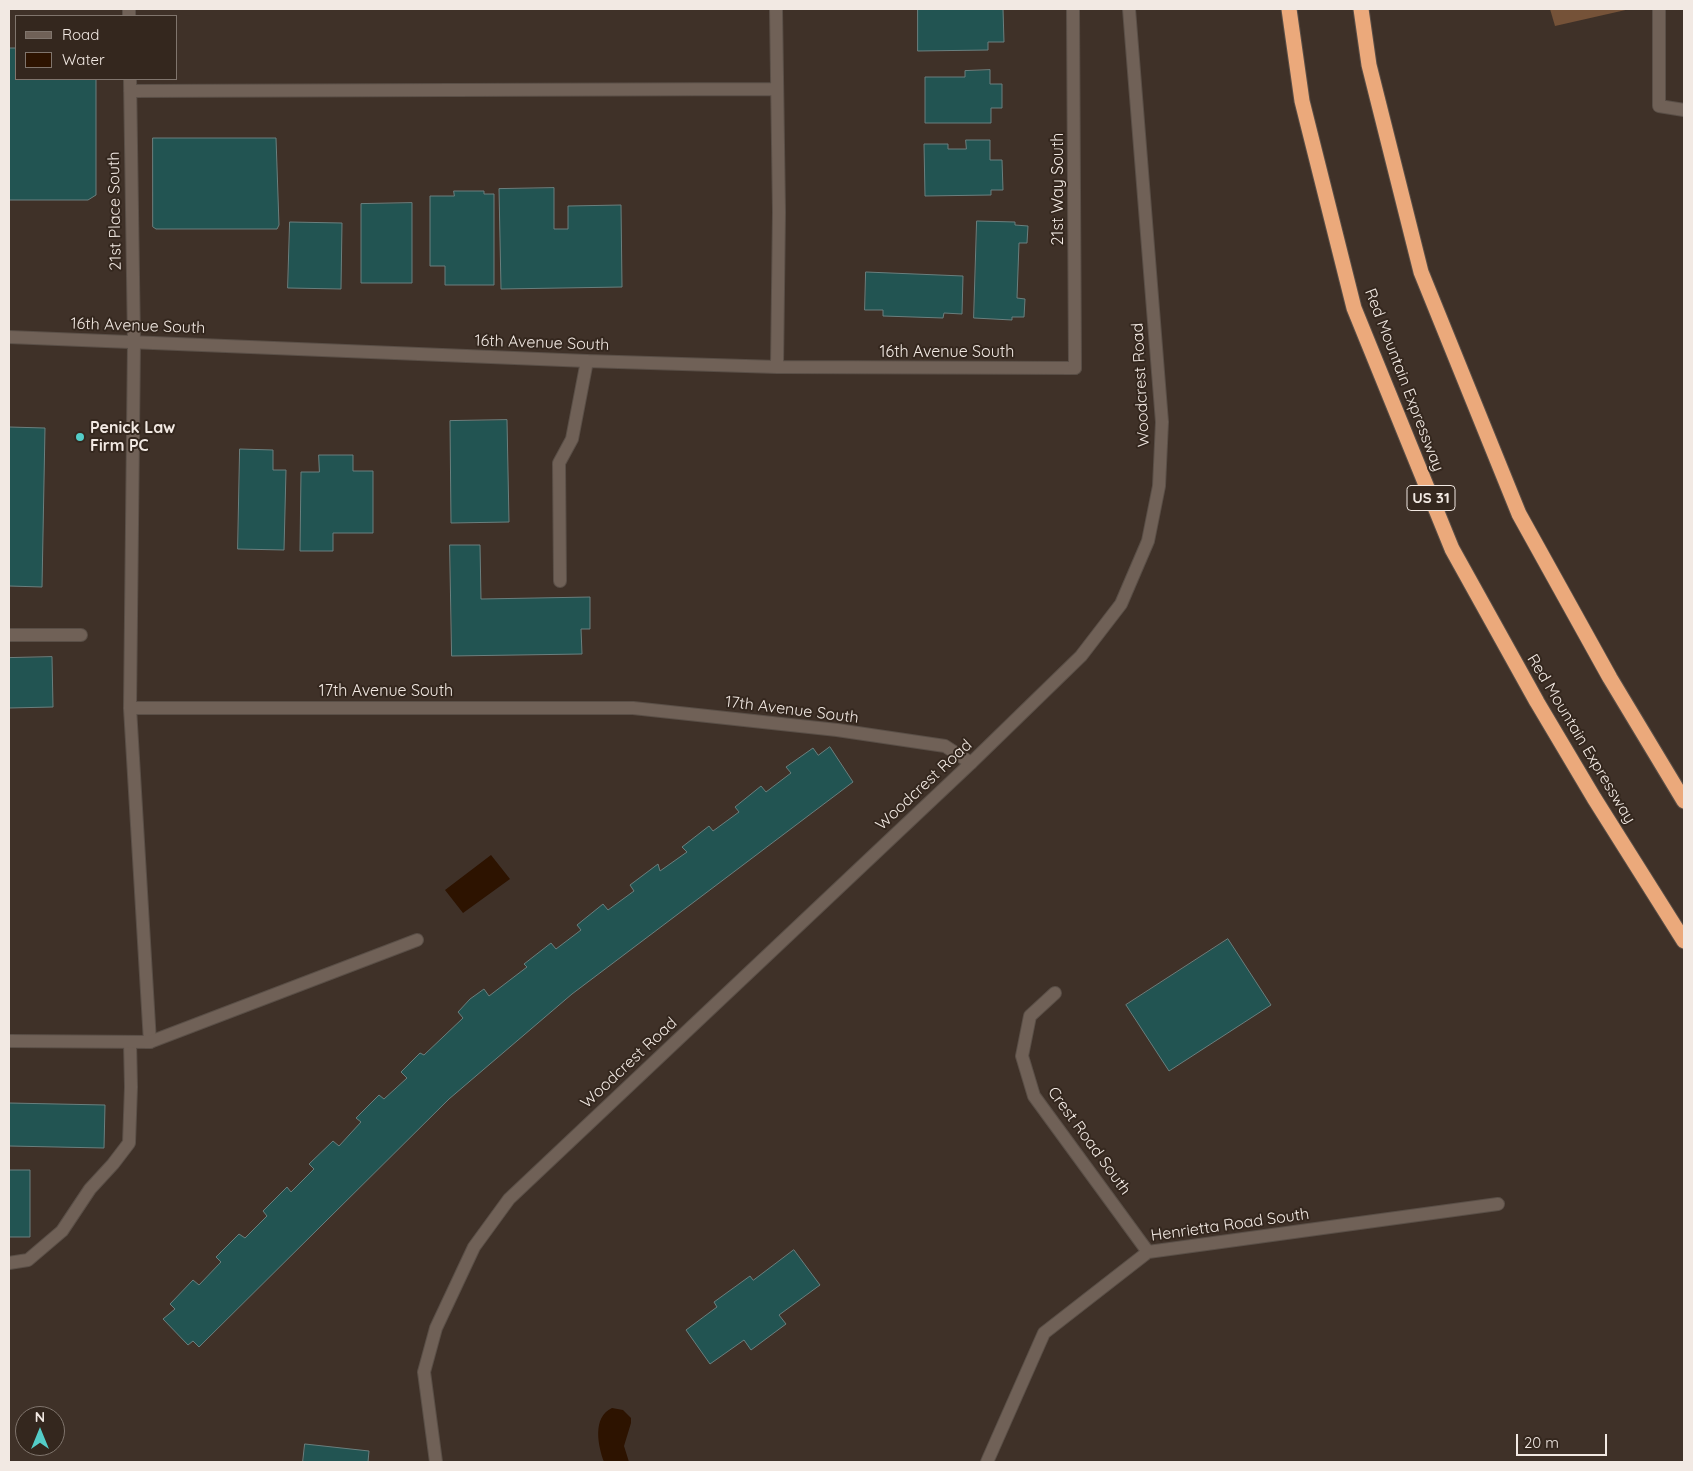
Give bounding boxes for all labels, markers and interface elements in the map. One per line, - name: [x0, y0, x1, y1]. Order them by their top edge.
- legend: [15, 15, 178, 80]
- text: Road: [62, 25, 99, 44]
- text: Water: [62, 50, 105, 69]
- street label: 21st Way South: [1048, 133, 1068, 245]
- street label: 21st Place South: [104, 151, 126, 271]
- street label: Red Mountain Expressway: [1360, 286, 1448, 474]
- street label: 16th Avenue South: [70, 314, 206, 338]
- street label: Woodcrest Road: [1128, 322, 1154, 448]
- street label: 16th Avenue South: [474, 331, 610, 355]
- street label: 16th Avenue South: [880, 342, 1014, 362]
- place label: Penick Law Firm PC: [90, 418, 175, 456]
- marker: Penick Law Firm PC: [74, 431, 86, 443]
- road number: US 31: [1407, 486, 1455, 510]
- street label: Red Mountain Expressway: [1523, 651, 1639, 827]
- street label: 17th Avenue South: [319, 681, 453, 701]
- street label: 17th Avenue South: [724, 692, 860, 728]
- street label: Woodcrest Road: [872, 736, 976, 834]
- street label: Woodcrest Road: [577, 1014, 681, 1112]
- street label: Crest Road South: [1043, 1083, 1135, 1199]
- street label: Henrietta Road South: [1150, 1204, 1310, 1246]
- north arrow: [15, 1406, 65, 1456]
- text: N: [35, 1408, 45, 1426]
- scale bar: [1518, 1424, 1609, 1456]
- text: 20 m: [1524, 1433, 1559, 1452]

